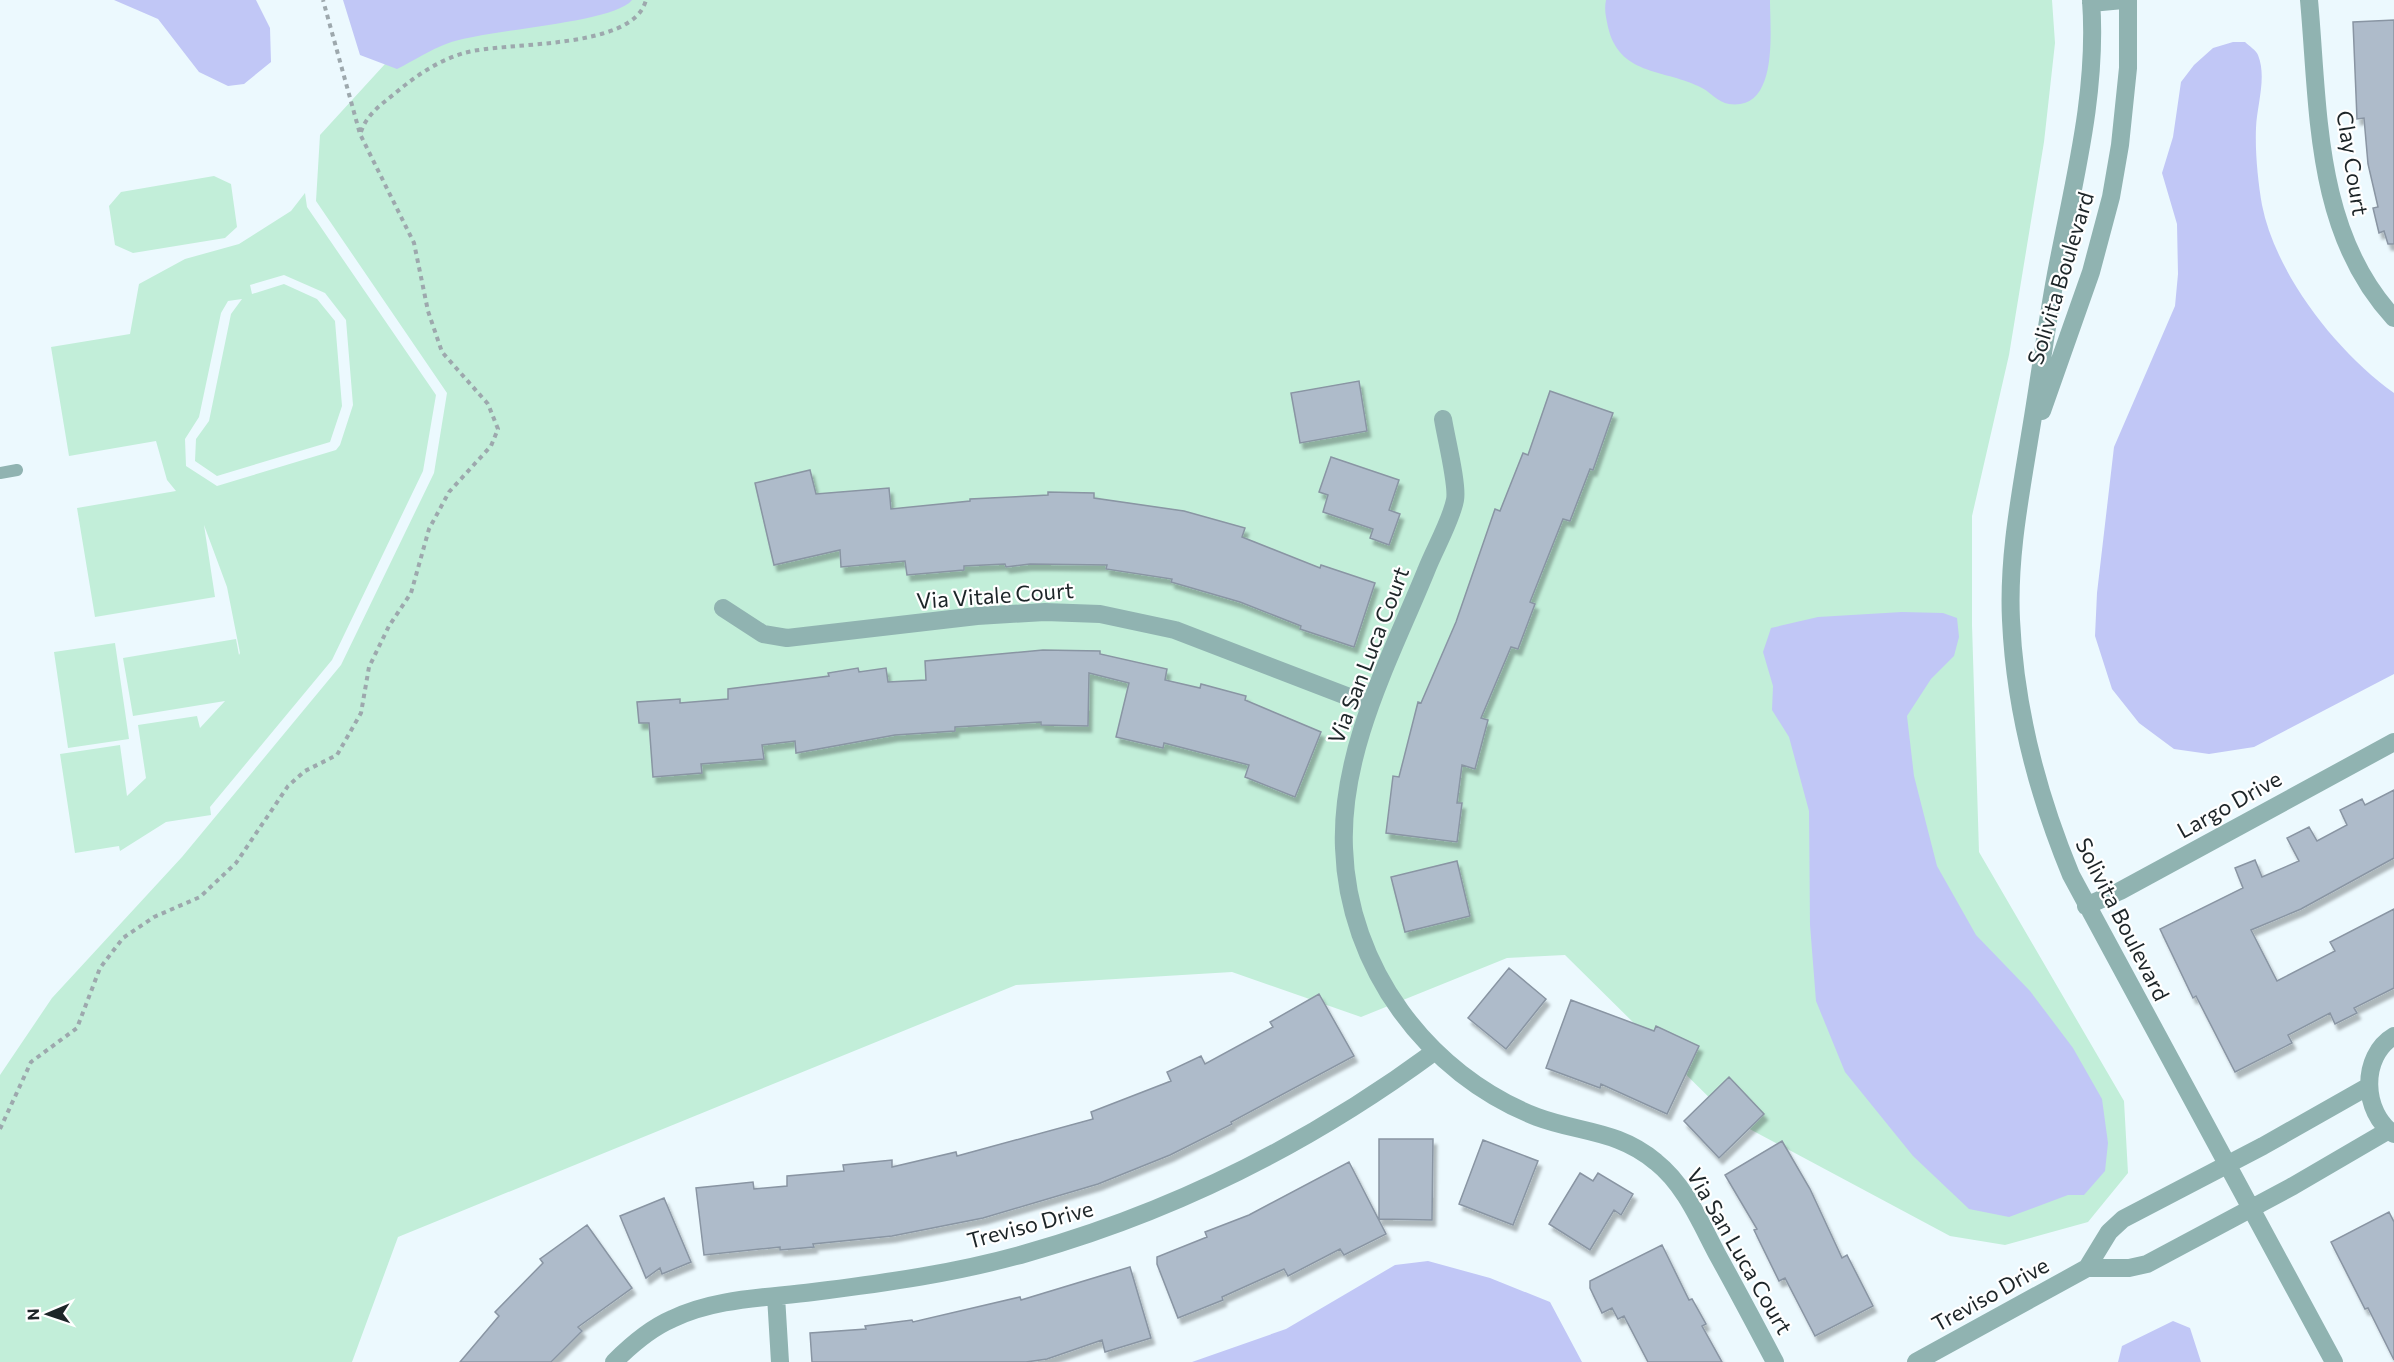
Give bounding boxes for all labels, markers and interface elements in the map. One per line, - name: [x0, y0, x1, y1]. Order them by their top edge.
- street label: Clay Court: [2331, 109, 2375, 217]
- street label: Solivita Boulevard: [2021, 188, 2099, 368]
- street label: Via San Luca Court: [1322, 563, 1414, 747]
- street label: Via Vitale Court: [916, 576, 1074, 614]
- street label: Largo Drive: [2172, 764, 2286, 844]
- street label: Solivita Boulevard: [2070, 833, 2176, 1005]
- street label: Via San Luca Court: [1681, 1163, 1799, 1339]
- street label: Treviso Drive: [964, 1194, 1096, 1254]
- street label: Treviso Drive: [1927, 1251, 2053, 1337]
- north arrow: [18, 1284, 78, 1344]
- text: N: [23, 1308, 42, 1321]

